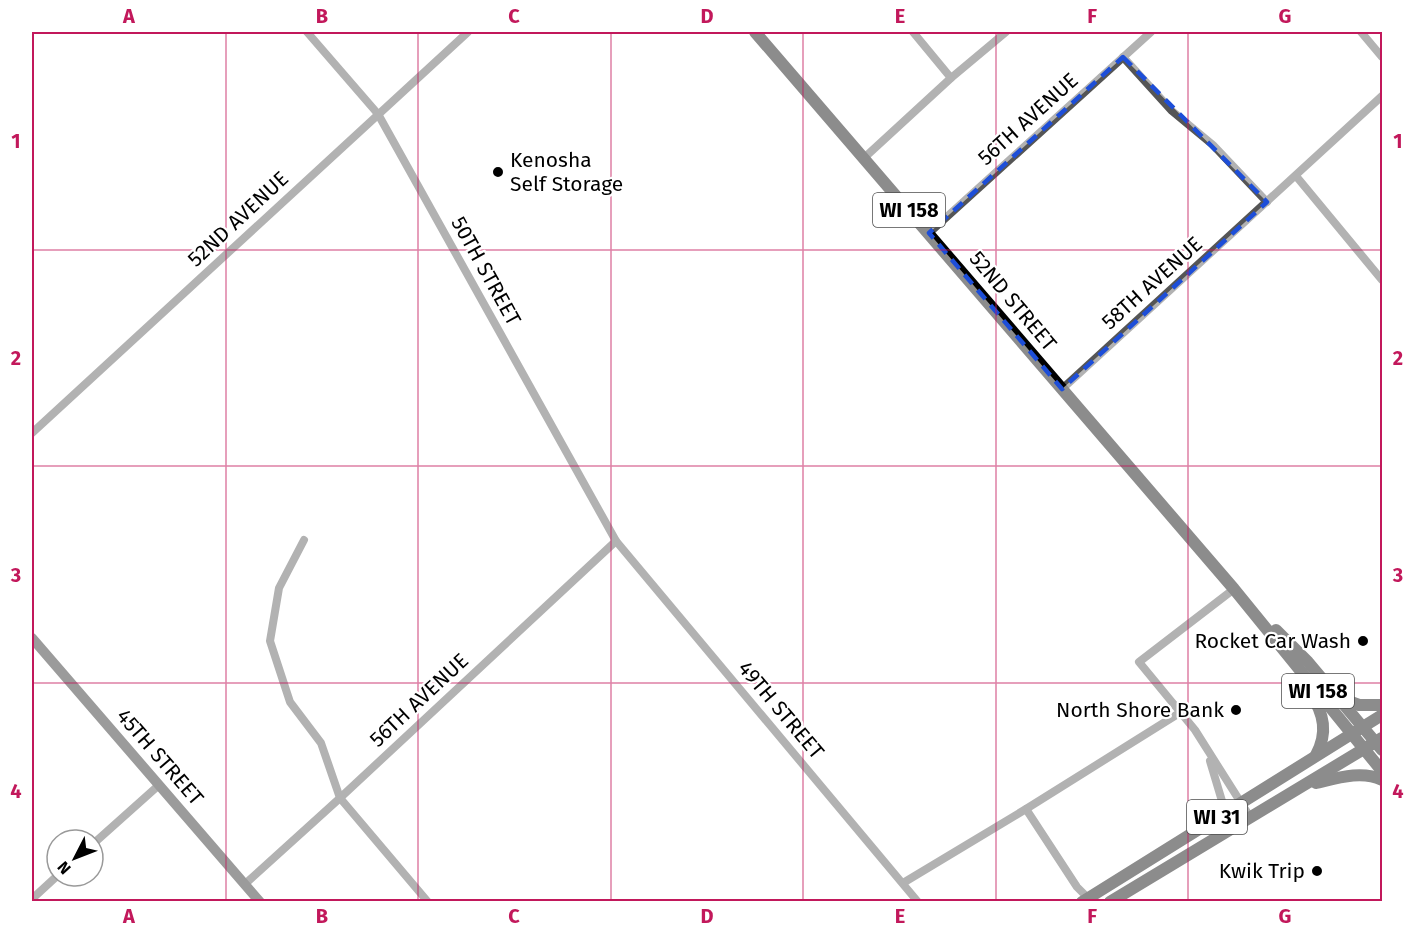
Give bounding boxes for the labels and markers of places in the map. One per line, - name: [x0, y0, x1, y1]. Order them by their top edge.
- place label: Kenosha Self Storage: [510, 147, 623, 197]
- marker: Kenosha Self Storage: [491, 165, 505, 179]
- place label: Rocket Car Wash: [1194, 628, 1351, 654]
- marker: Rocket Car Wash: [1356, 634, 1370, 648]
- place label: North Shore Bank: [1056, 697, 1224, 723]
- marker: North Shore Bank: [1229, 703, 1243, 717]
- place label: Kwik Trip: [1219, 858, 1305, 884]
- marker: Kwik Trip: [1310, 864, 1324, 878]

